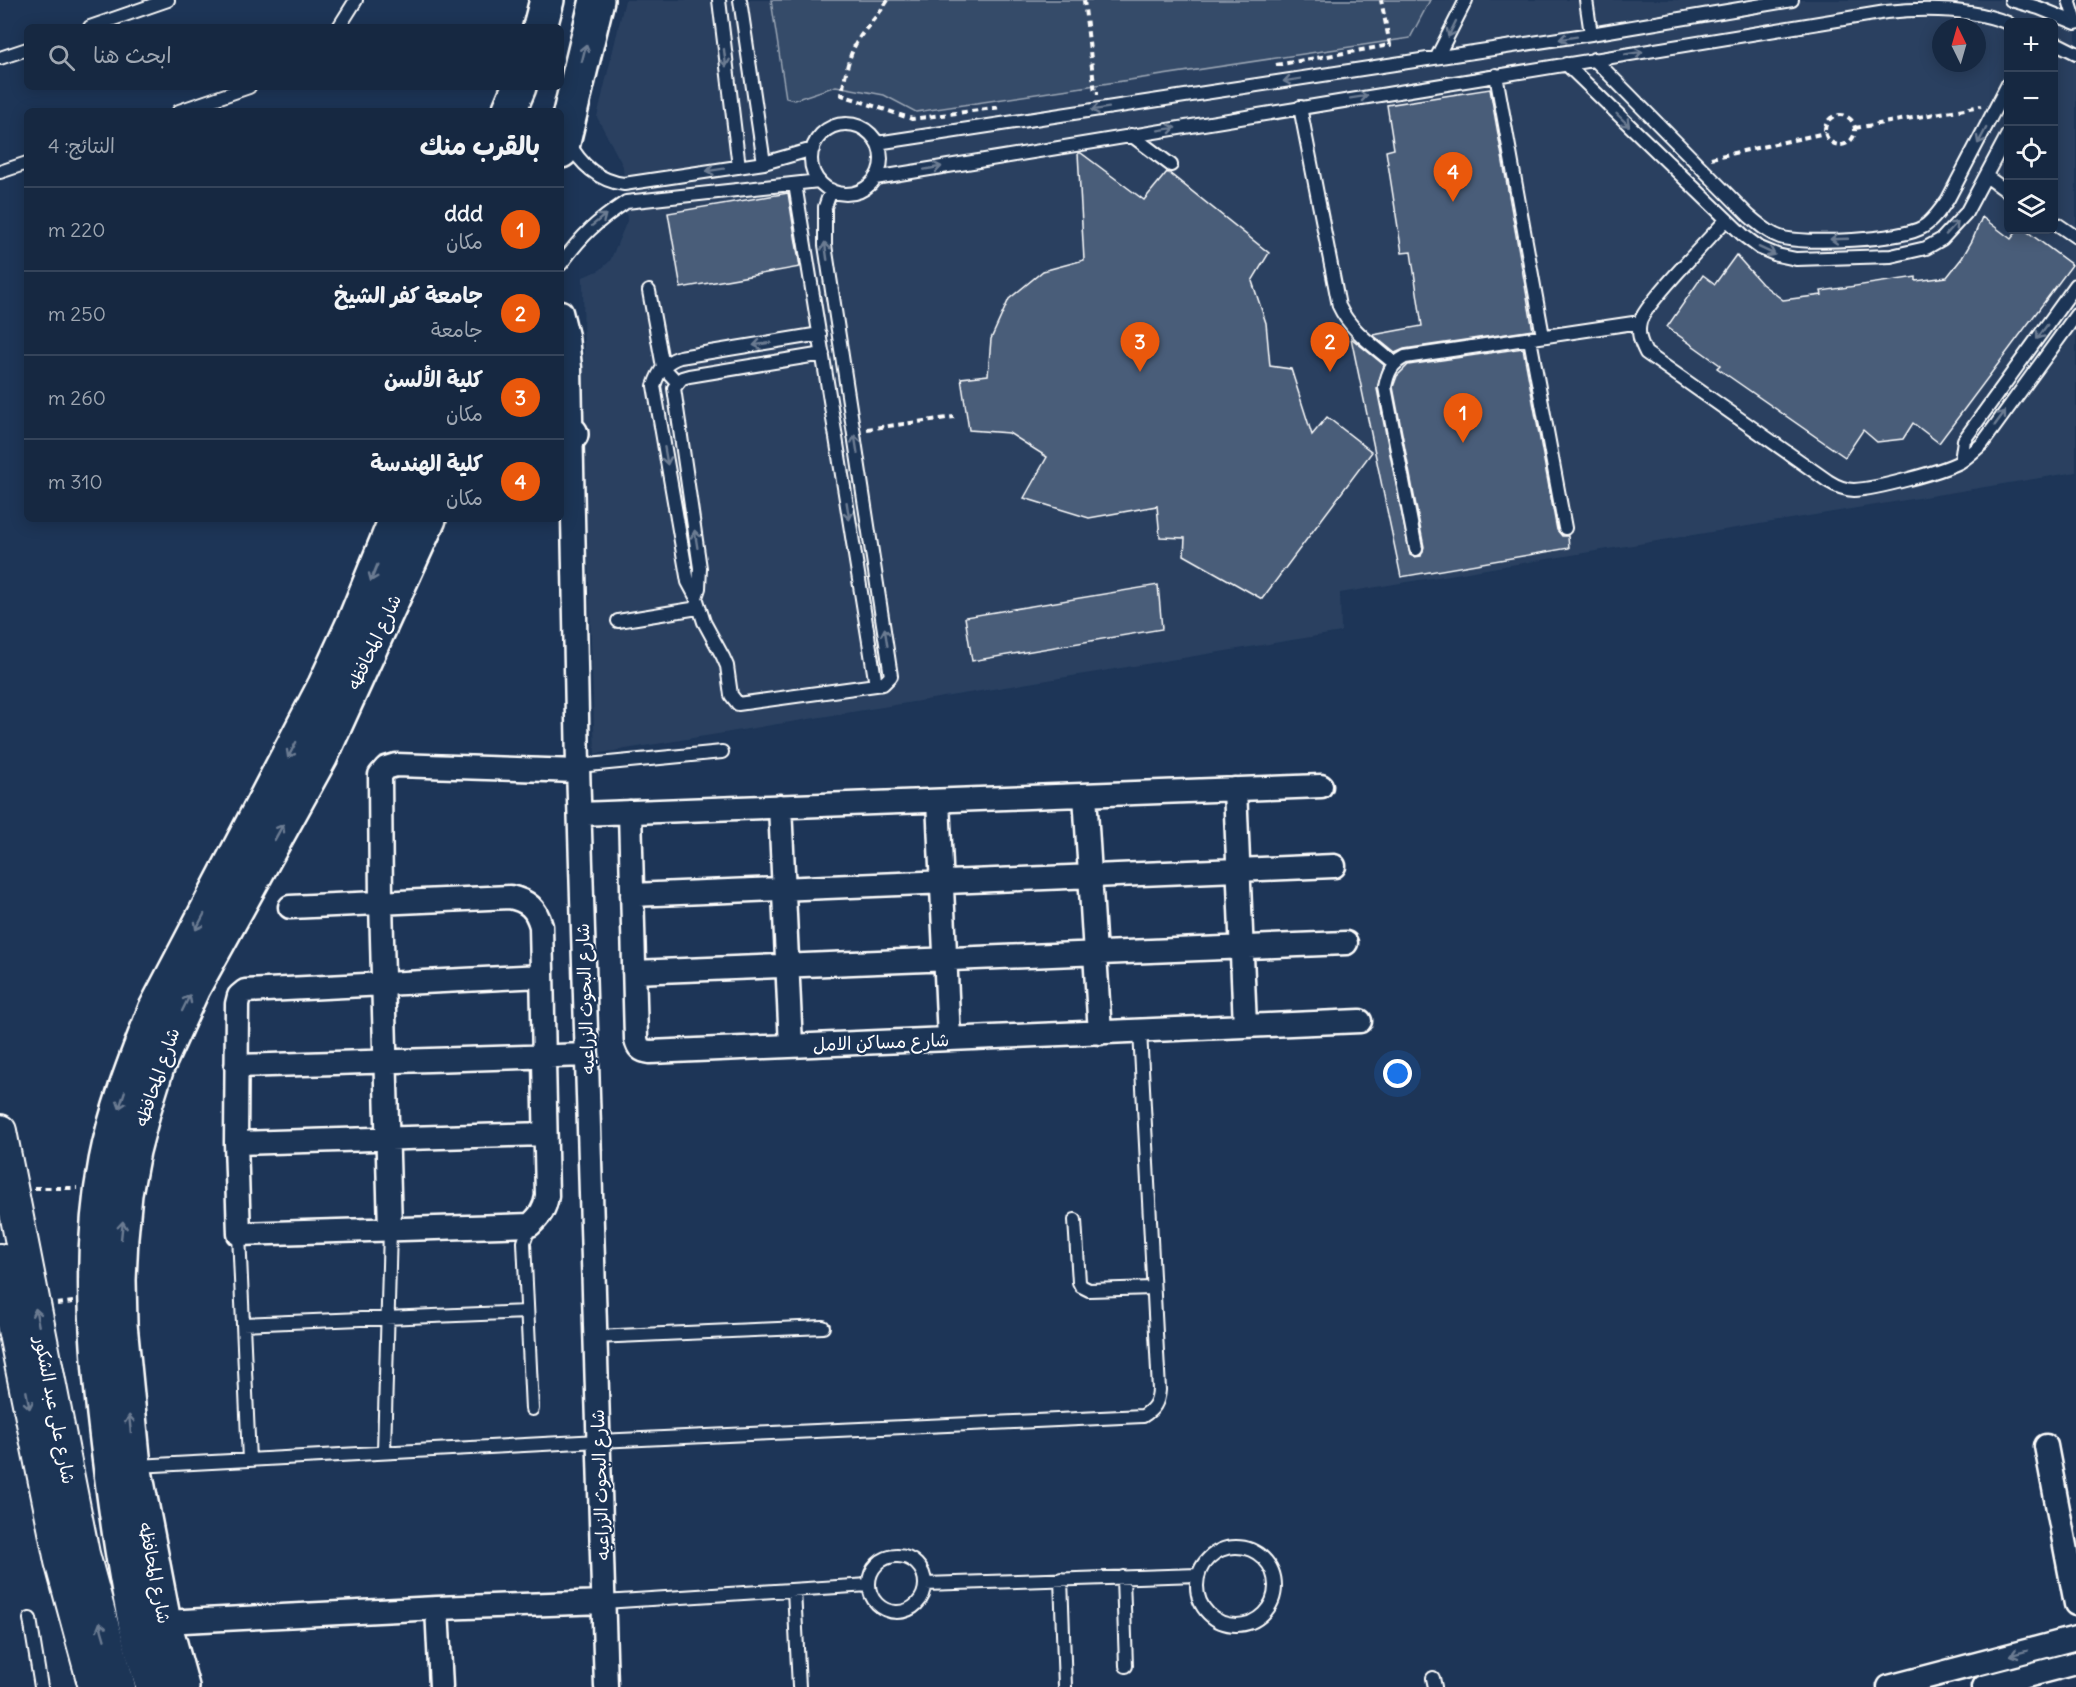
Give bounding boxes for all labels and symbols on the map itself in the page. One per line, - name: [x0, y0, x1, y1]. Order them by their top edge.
- north arrow: [1932, 18, 1986, 72]
- one-way arrow: [1445, 19, 1457, 37]
- one-way arrow: [1559, 32, 1579, 43]
- one-way arrow: [578, 44, 590, 63]
- one-way arrow: [1624, 47, 1644, 58]
- one-way arrow: [720, 48, 731, 67]
- one-way arrow: [1283, 74, 1303, 85]
- one-way arrow: [1349, 92, 1368, 103]
- one-way arrow: [1090, 104, 1110, 115]
- one-way arrow: [1616, 113, 1631, 127]
- one-way arrow: [1156, 123, 1176, 134]
- one-way arrow: [1976, 127, 1988, 144]
- pin: 4: [1434, 152, 1472, 202]
- one-way arrow: [923, 163, 942, 174]
- one-way arrow: [705, 165, 725, 176]
- one-way arrow: [591, 214, 607, 227]
- one-way arrow: [1945, 220, 1959, 235]
- one-way arrow: [1830, 234, 1850, 245]
- one-way arrow: [821, 242, 832, 262]
- one-way arrow: [1758, 245, 1776, 257]
- pin: 3: [1120, 322, 1160, 372]
- pin: 2: [1310, 322, 1350, 372]
- one-way arrow: [2036, 324, 2048, 340]
- one-way arrow: [752, 338, 772, 349]
- pin: 1: [1444, 394, 1482, 443]
- one-way arrow: [1994, 410, 2007, 426]
- one-way arrow: [851, 435, 862, 454]
- one-way arrow: [660, 445, 671, 465]
- one-way arrow: [843, 501, 854, 520]
- one-way arrow: [690, 530, 701, 549]
- one-way arrow: [368, 563, 379, 582]
- street label: شارع المحافظه: [342, 591, 407, 694]
- one-way arrow: [881, 627, 892, 647]
- one-way arrow: [286, 741, 298, 758]
- one-way arrow: [274, 823, 285, 841]
- one-way arrow: [194, 913, 206, 930]
- street label: شارع البحوث الزراعيه: [571, 923, 600, 1075]
- one-way arrow: [180, 994, 192, 1012]
- street label: شارع المحافظه: [129, 1025, 186, 1130]
- street label: شارع مساكن الامل: [812, 1028, 950, 1057]
- your location: [1383, 1059, 1412, 1088]
- one-way arrow: [116, 1090, 127, 1109]
- one-way arrow: [116, 1220, 127, 1240]
- one-way arrow: [31, 1307, 42, 1327]
- street label: شارع على عبد الشكور: [28, 1332, 81, 1486]
- one-way arrow: [23, 1389, 34, 1409]
- street label: شارع البحوث الزراعيه: [586, 1409, 615, 1561]
- one-way arrow: [124, 1414, 135, 1434]
- street label: شارع المحافظه: [133, 1520, 176, 1626]
- one-way arrow: [96, 1622, 108, 1641]
- one-way arrow: [2010, 1648, 2029, 1660]

